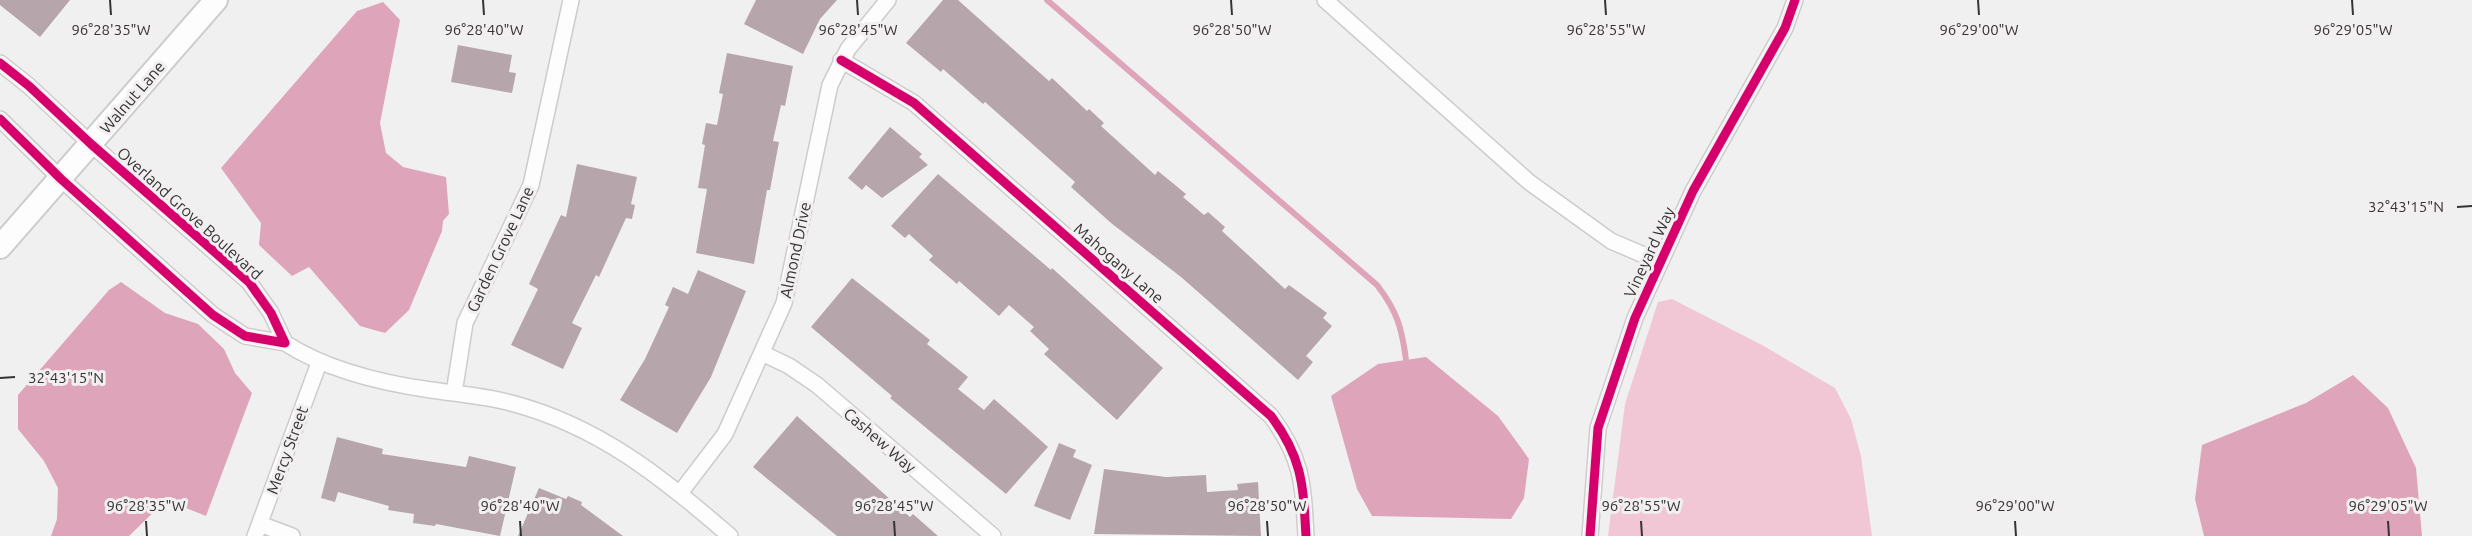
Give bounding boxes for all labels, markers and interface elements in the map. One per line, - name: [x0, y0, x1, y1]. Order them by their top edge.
- text: 96°28'35"W: [71, 21, 151, 38]
- text: 96°28'40"W: [444, 21, 524, 38]
- text: 96°28'45"W: [818, 21, 898, 38]
- text: 96°28'50"W: [1192, 21, 1272, 38]
- text: 96°28'55"W: [1566, 21, 1646, 38]
- text: 96°29'00"W: [1939, 21, 2019, 38]
- text: 96°29'05"W: [2313, 21, 2393, 38]
- street label: Walnut Lane: [96, 57, 168, 137]
- street label: Overland Grove Boulevard: [114, 143, 266, 283]
- street label: Garden Grove Lane: [463, 183, 537, 315]
- text: 32°43'15"N: [2368, 198, 2444, 215]
- street label: Almond Drive: [776, 200, 814, 300]
- street label: Vineyard Way: [1620, 204, 1678, 300]
- street label: Mahogany Lane: [1071, 219, 1167, 307]
- text: 32°43'15"N: [28, 369, 104, 386]
- street label: Mercy Street: [263, 403, 312, 497]
- street label: Cashew Way: [840, 404, 920, 476]
- text: 96°28'35"W: [106, 497, 186, 514]
- text: 96°28'40"W: [480, 497, 560, 514]
- text: 96°28'45"W: [854, 497, 934, 514]
- text: 96°28'50"W: [1227, 497, 1307, 514]
- text: 96°28'55"W: [1601, 497, 1681, 514]
- text: 96°29'00"W: [1975, 497, 2055, 514]
- text: 96°29'05"W: [2348, 497, 2428, 514]

